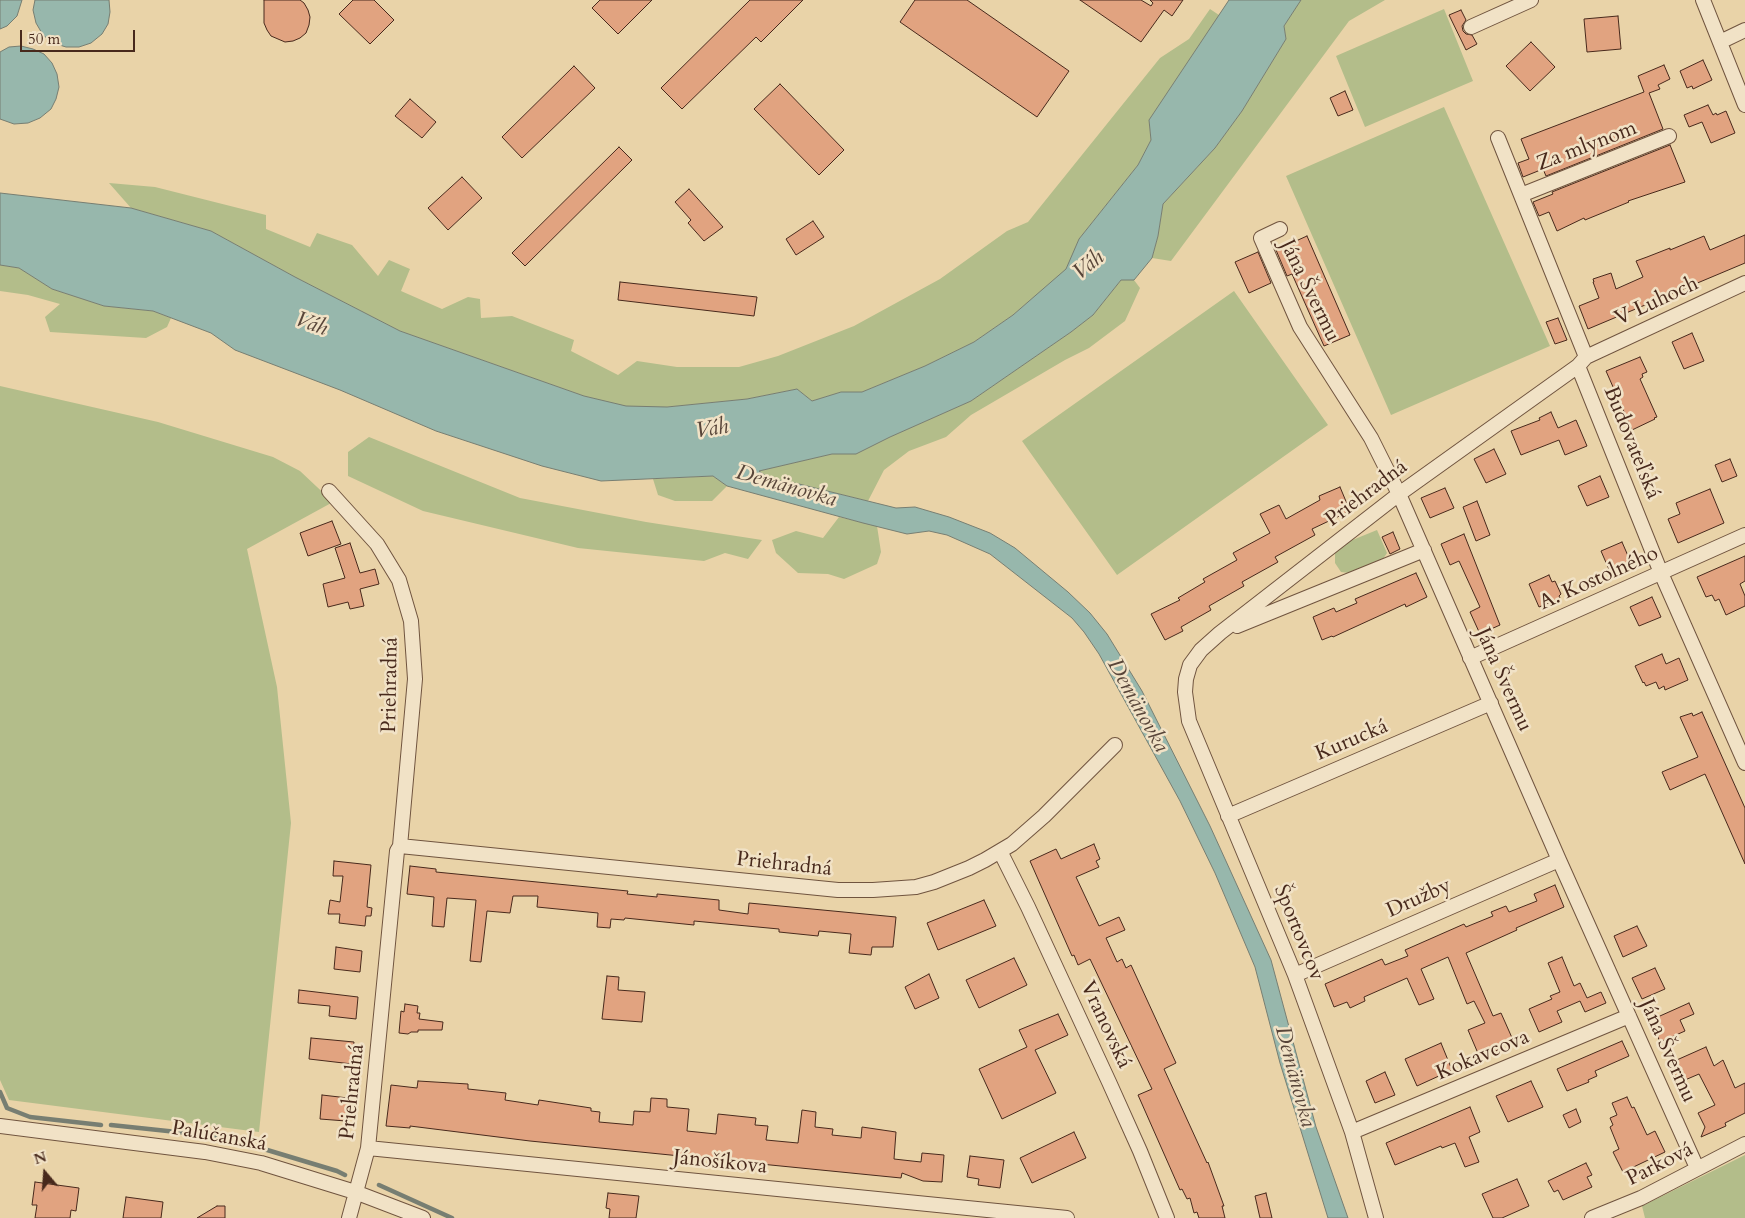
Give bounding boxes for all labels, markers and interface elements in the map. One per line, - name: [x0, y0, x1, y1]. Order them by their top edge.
- scale bar: [22, 20, 138, 52]
- text: 50 m: [28, 29, 60, 49]
- street label: Za mlynom: [1534, 116, 1640, 178]
- street label: Jána Švermu: [1273, 236, 1345, 346]
- water label: Váh: [1068, 245, 1110, 287]
- street label: V Luhoch: [1611, 272, 1703, 332]
- water label: Váh: [291, 307, 331, 343]
- street label: Budovateľská: [1597, 383, 1665, 503]
- water label: Váh: [694, 414, 730, 446]
- street label: Priehradná: [1321, 455, 1413, 533]
- water label: Demänovka: [733, 460, 839, 514]
- street label: A. Kostolného: [1536, 542, 1662, 616]
- street label: Jána Švermu: [1469, 624, 1537, 736]
- street label: Priehradná: [378, 637, 404, 733]
- water label: Demänovka: [1100, 654, 1174, 758]
- street label: Kurucká: [1312, 715, 1392, 767]
- street label: Priehradná: [735, 847, 833, 883]
- street label: Družby: [1383, 874, 1455, 924]
- street label: Športovcov: [1267, 882, 1329, 984]
- street label: Vranovská: [1074, 977, 1136, 1073]
- street label: Jána Švermu: [1633, 995, 1701, 1107]
- water label: Demänovka: [1268, 1024, 1320, 1130]
- street label: Kokavcova: [1433, 1025, 1533, 1087]
- street label: Priehradná: [335, 1043, 371, 1141]
- street label: Palúčanská: [169, 1116, 269, 1158]
- street label: Parková: [1622, 1138, 1698, 1192]
- street label: Jánošíkova: [672, 1146, 768, 1180]
- text: N: [31, 1147, 49, 1169]
- north arrow: [20, 1148, 70, 1198]

